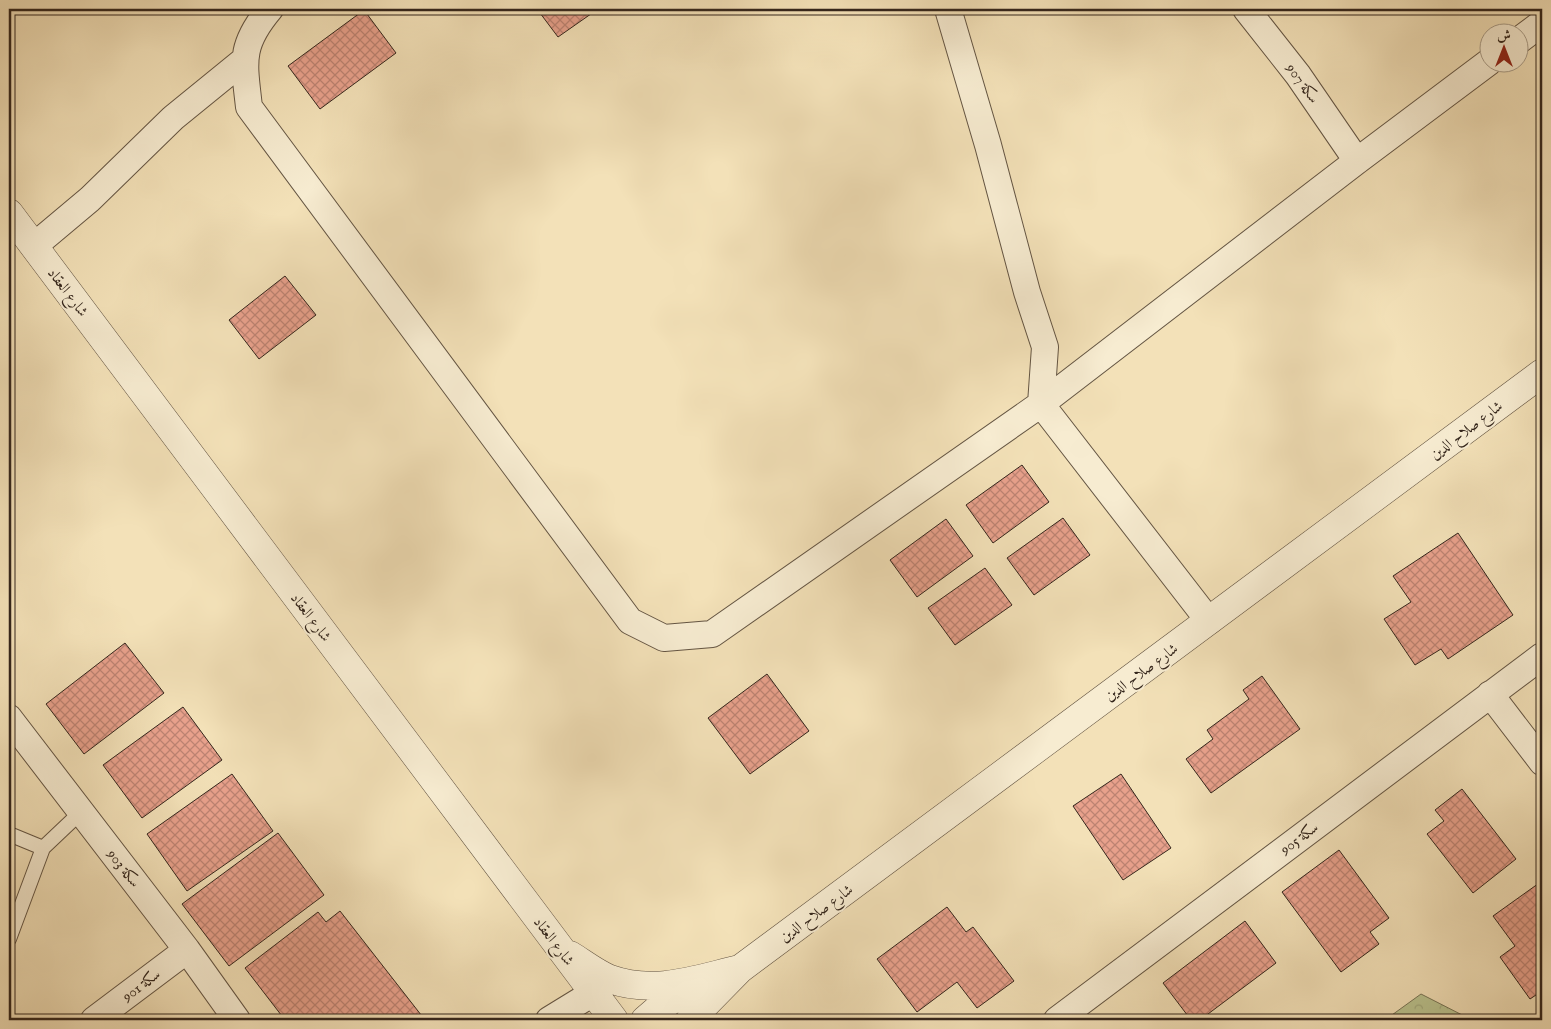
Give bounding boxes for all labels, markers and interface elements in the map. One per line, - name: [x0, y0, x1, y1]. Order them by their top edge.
- north arrow: [1478, 22, 1528, 72]
- text: ش: [1497, 27, 1511, 45]
- street label: سكة 907: [1281, 59, 1323, 107]
- street label: شارع العقاد: [41, 264, 92, 322]
- street label: شارع صلاح الدين: [1426, 397, 1508, 466]
- street label: شارع العقاد: [284, 589, 335, 647]
- street label: شارع صلاح الدين: [1101, 639, 1184, 708]
- street label: سكة 905: [1276, 818, 1322, 860]
- street label: سكة 903: [102, 845, 144, 891]
- street label: شارع صلاح الدين: [776, 880, 859, 949]
- street label: شارع العقاد: [527, 913, 578, 971]
- street label: سكة 901: [118, 965, 164, 1007]

